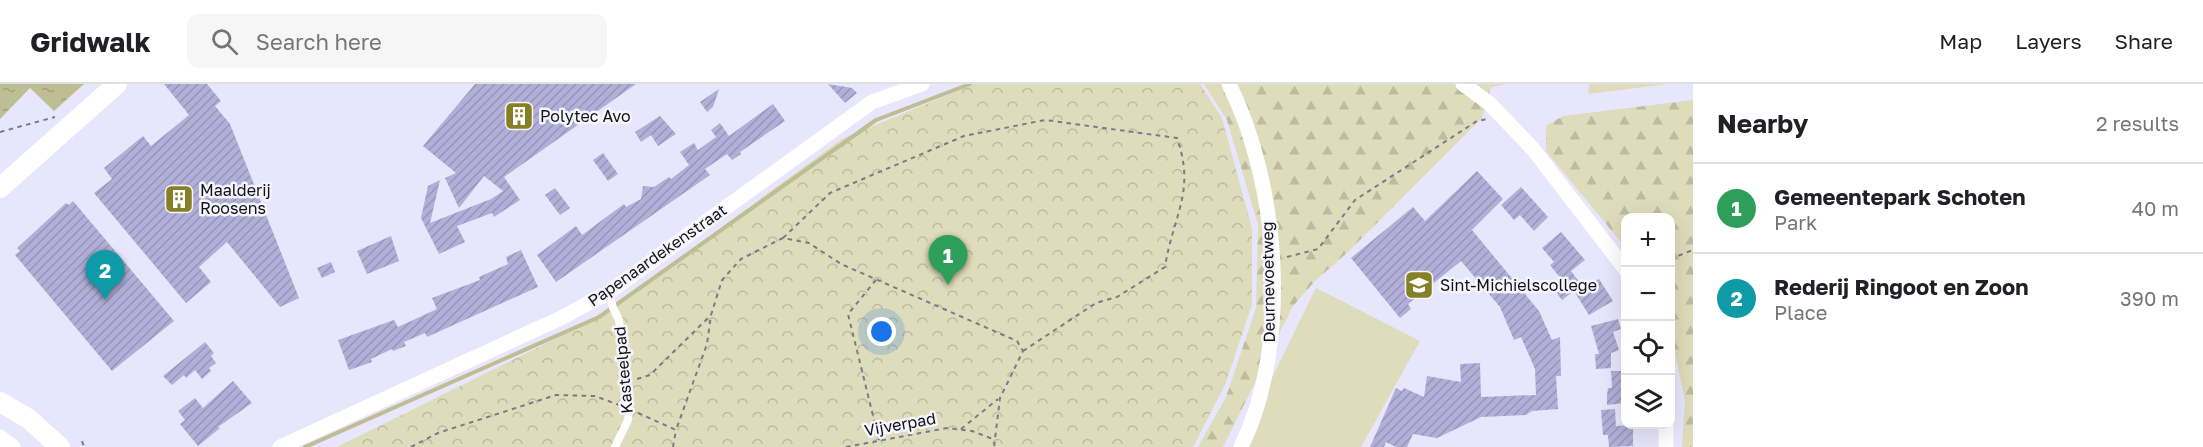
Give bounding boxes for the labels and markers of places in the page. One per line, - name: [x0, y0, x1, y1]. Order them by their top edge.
- building icon: Polytec Avo: [503, 100, 535, 132]
- place label: Polytec Avo: [540, 106, 631, 126]
- place label: Maalderij Roosens: [200, 180, 271, 218]
- building icon: Maalderij Roosens: [163, 183, 195, 215]
- pin: 1: [928, 236, 968, 285]
- pin: 2: [86, 250, 124, 300]
- school or university icon: Sint-Michielscollege: [1403, 269, 1435, 301]
- place label: Sint-Michielscollege: [1440, 275, 1597, 295]

